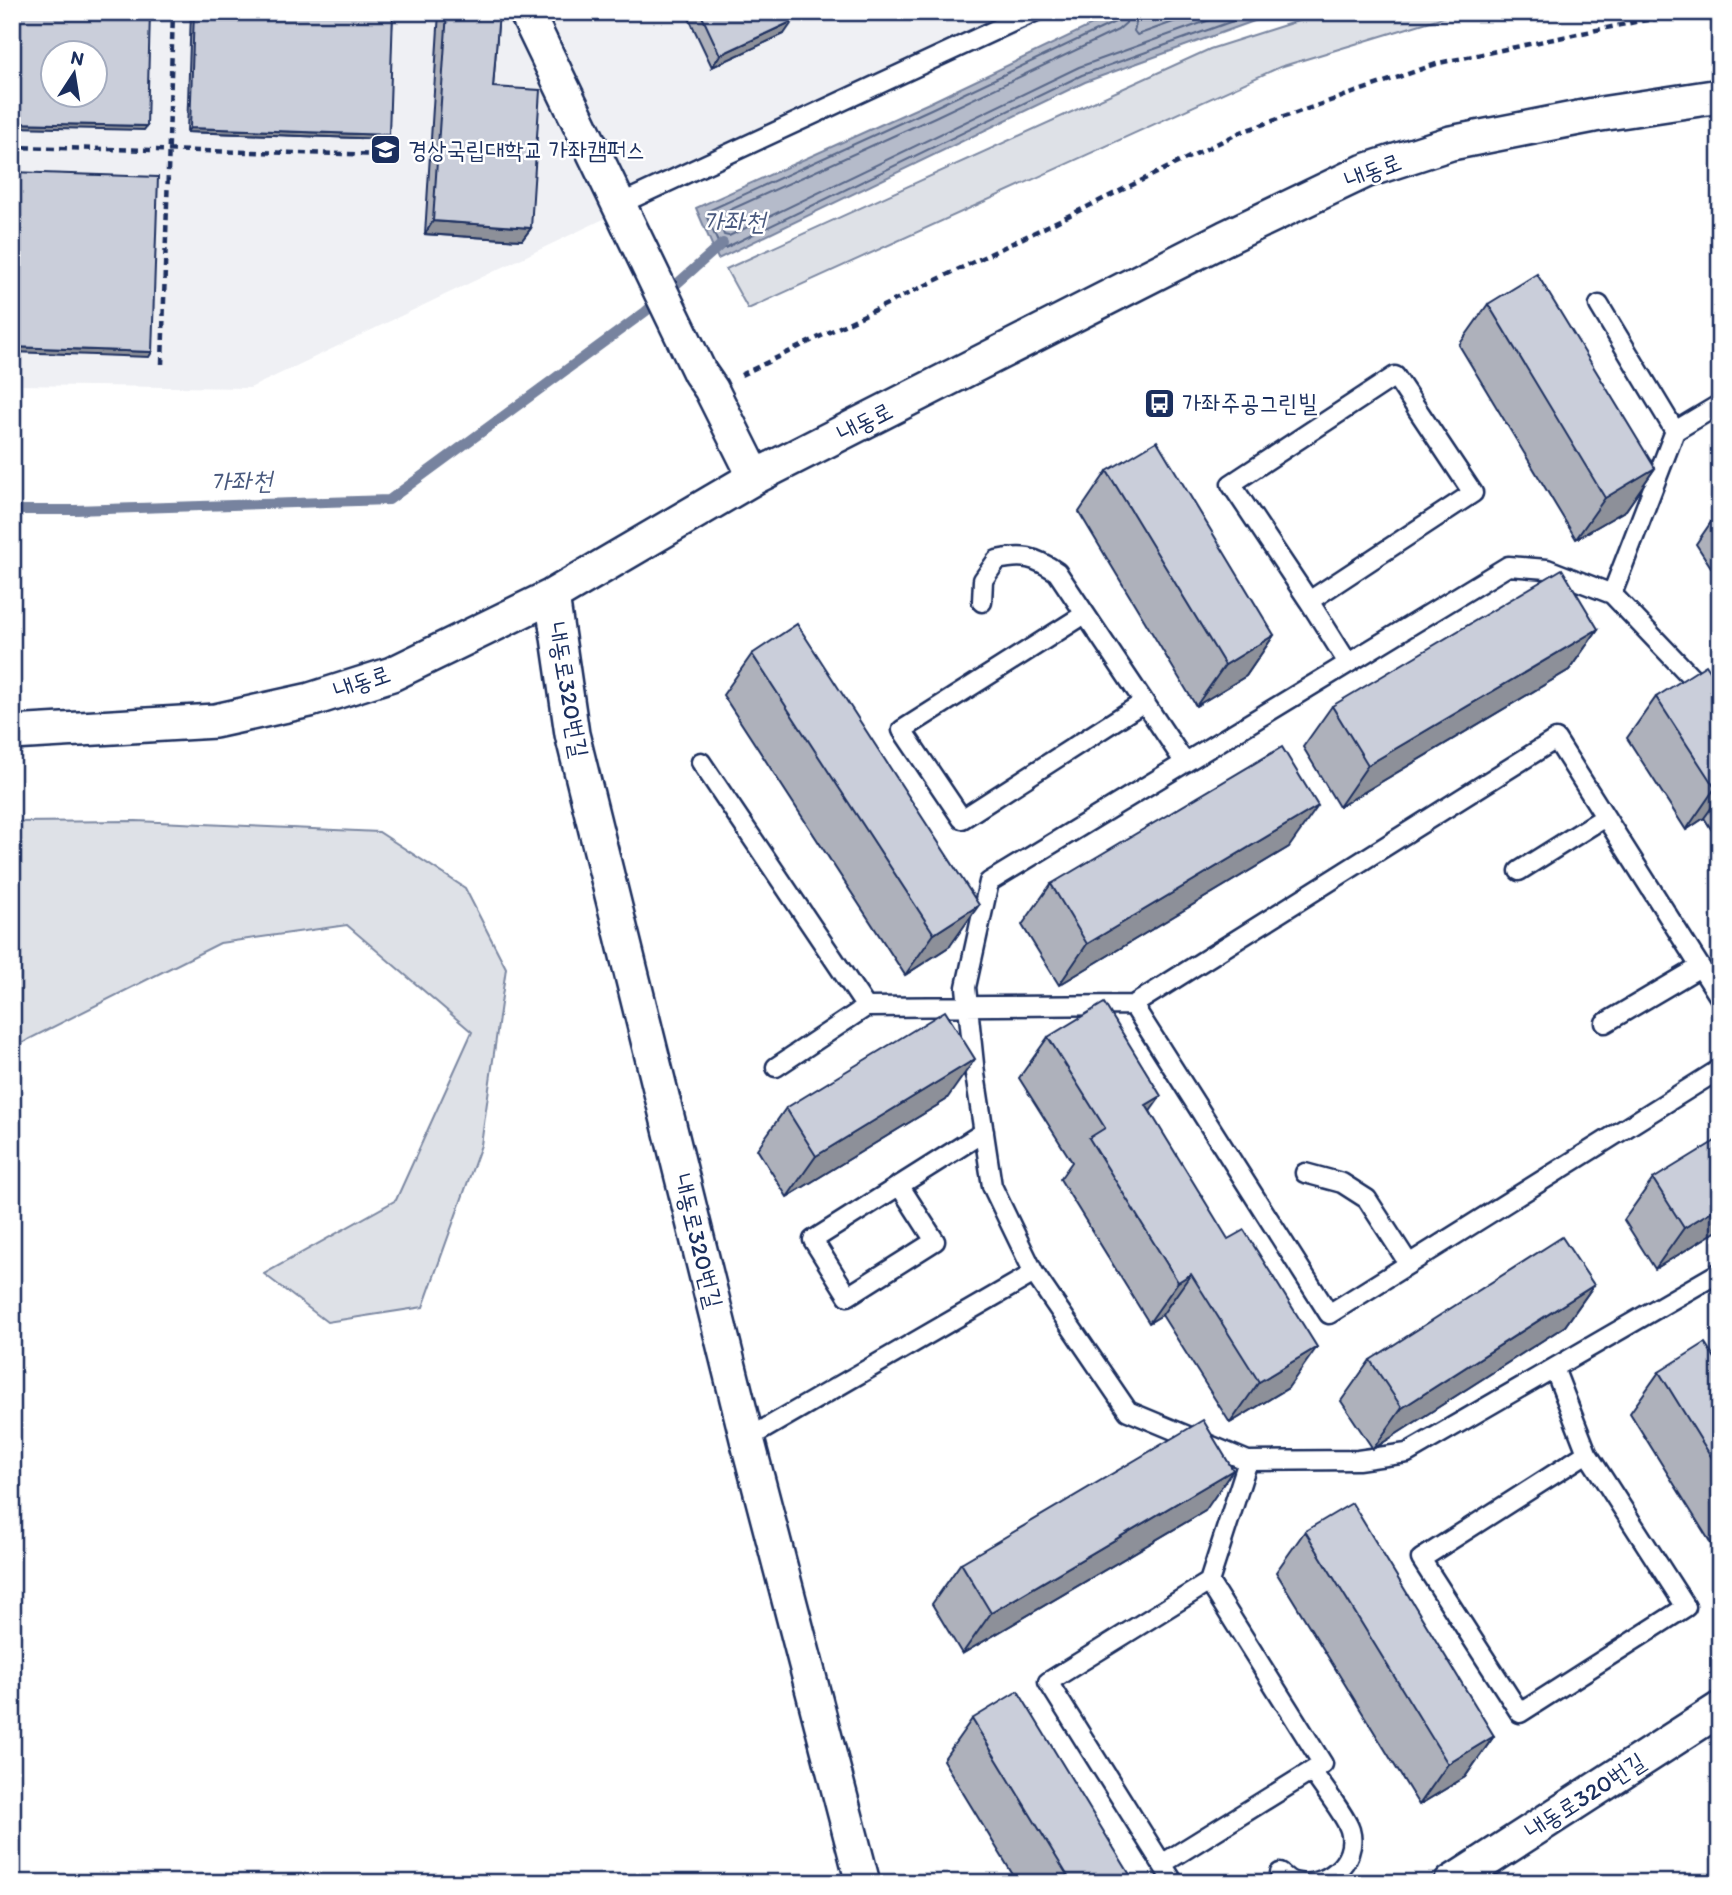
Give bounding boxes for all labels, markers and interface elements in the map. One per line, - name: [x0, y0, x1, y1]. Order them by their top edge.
- north arrow: [38, 38, 108, 108]
- text: N: [69, 45, 86, 70]
- school or university icon: 경상국립대학교 가좌캠퍼스: [368, 133, 402, 167]
- place label: 경상국립대학교 가좌캠퍼스: [408, 135, 645, 164]
- street label: 내동로: [1341, 147, 1405, 194]
- water label: 가좌천: [703, 205, 768, 237]
- bus stop icon: 가좌주공그린빌: [1142, 386, 1176, 420]
- place label: 가좌주공그린빌: [1182, 388, 1318, 417]
- street label: 내동로: [832, 395, 897, 448]
- water label: 가좌천: [209, 464, 276, 498]
- street label: 내동로320번길: [542, 620, 595, 760]
- street label: 내동로: [330, 658, 394, 705]
- street label: 내동로320번길: [668, 1171, 729, 1311]
- street label: 내동로320번길: [1519, 1746, 1650, 1845]

